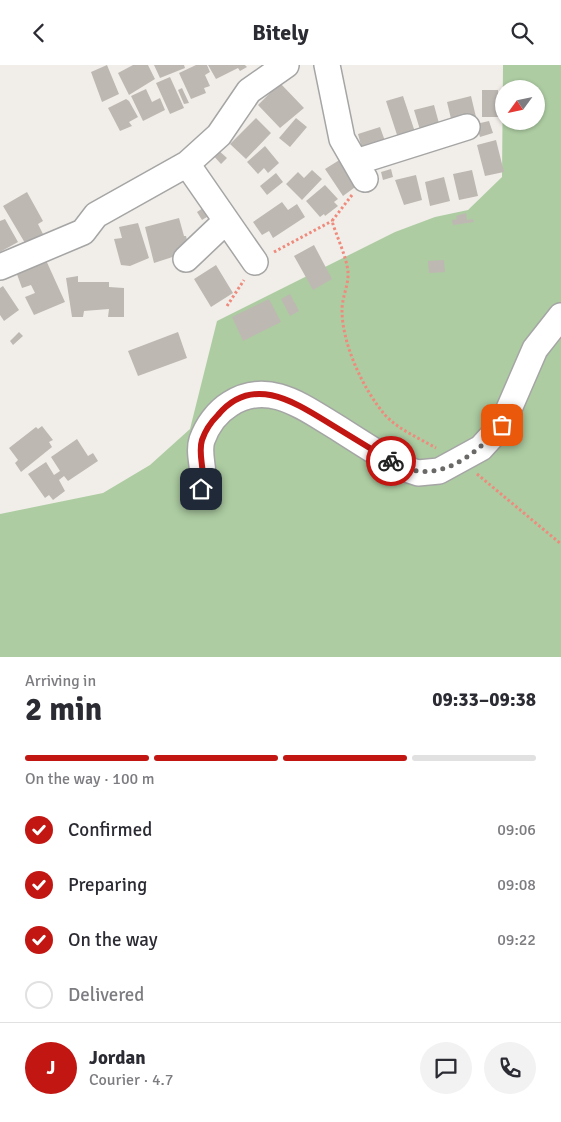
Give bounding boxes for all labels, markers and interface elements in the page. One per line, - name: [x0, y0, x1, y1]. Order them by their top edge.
- icon: back: [25, 19, 53, 47]
- text: Bitely: [252, 19, 309, 46]
- icon: search: [508, 19, 536, 47]
- north arrow: [495, 80, 545, 130]
- map controls: [495, 80, 545, 130]
- pin: [481, 404, 523, 446]
- icon: bag: [488, 411, 516, 439]
- courier: [366, 436, 416, 486]
- icon: bike: [377, 447, 405, 475]
- pin: [180, 468, 222, 510]
- icon: home: [187, 475, 215, 503]
- text: Arriving in: [25, 671, 96, 691]
- text: 09:33–09:38: [432, 688, 536, 712]
- text: 2 min: [25, 690, 102, 729]
- text: On the way · 100 m: [25, 769, 155, 789]
- icon: check: [25, 816, 53, 844]
- text: Confirmed: [68, 818, 152, 842]
- text: 09:06: [497, 820, 536, 840]
- icon: check: [25, 871, 53, 899]
- text: Preparing: [68, 873, 147, 897]
- text: 09:08: [497, 875, 536, 895]
- icon: check: [25, 926, 53, 954]
- text: On the way: [68, 928, 158, 952]
- text: 09:22: [497, 930, 536, 950]
- text: Delivered: [68, 983, 144, 1007]
- button: chat: [420, 1042, 472, 1094]
- button: phone: [484, 1042, 536, 1094]
- text: Jordan: [89, 1046, 146, 1070]
- text: J: [47, 1056, 55, 1080]
- text: Courier · 4.7: [89, 1070, 173, 1090]

